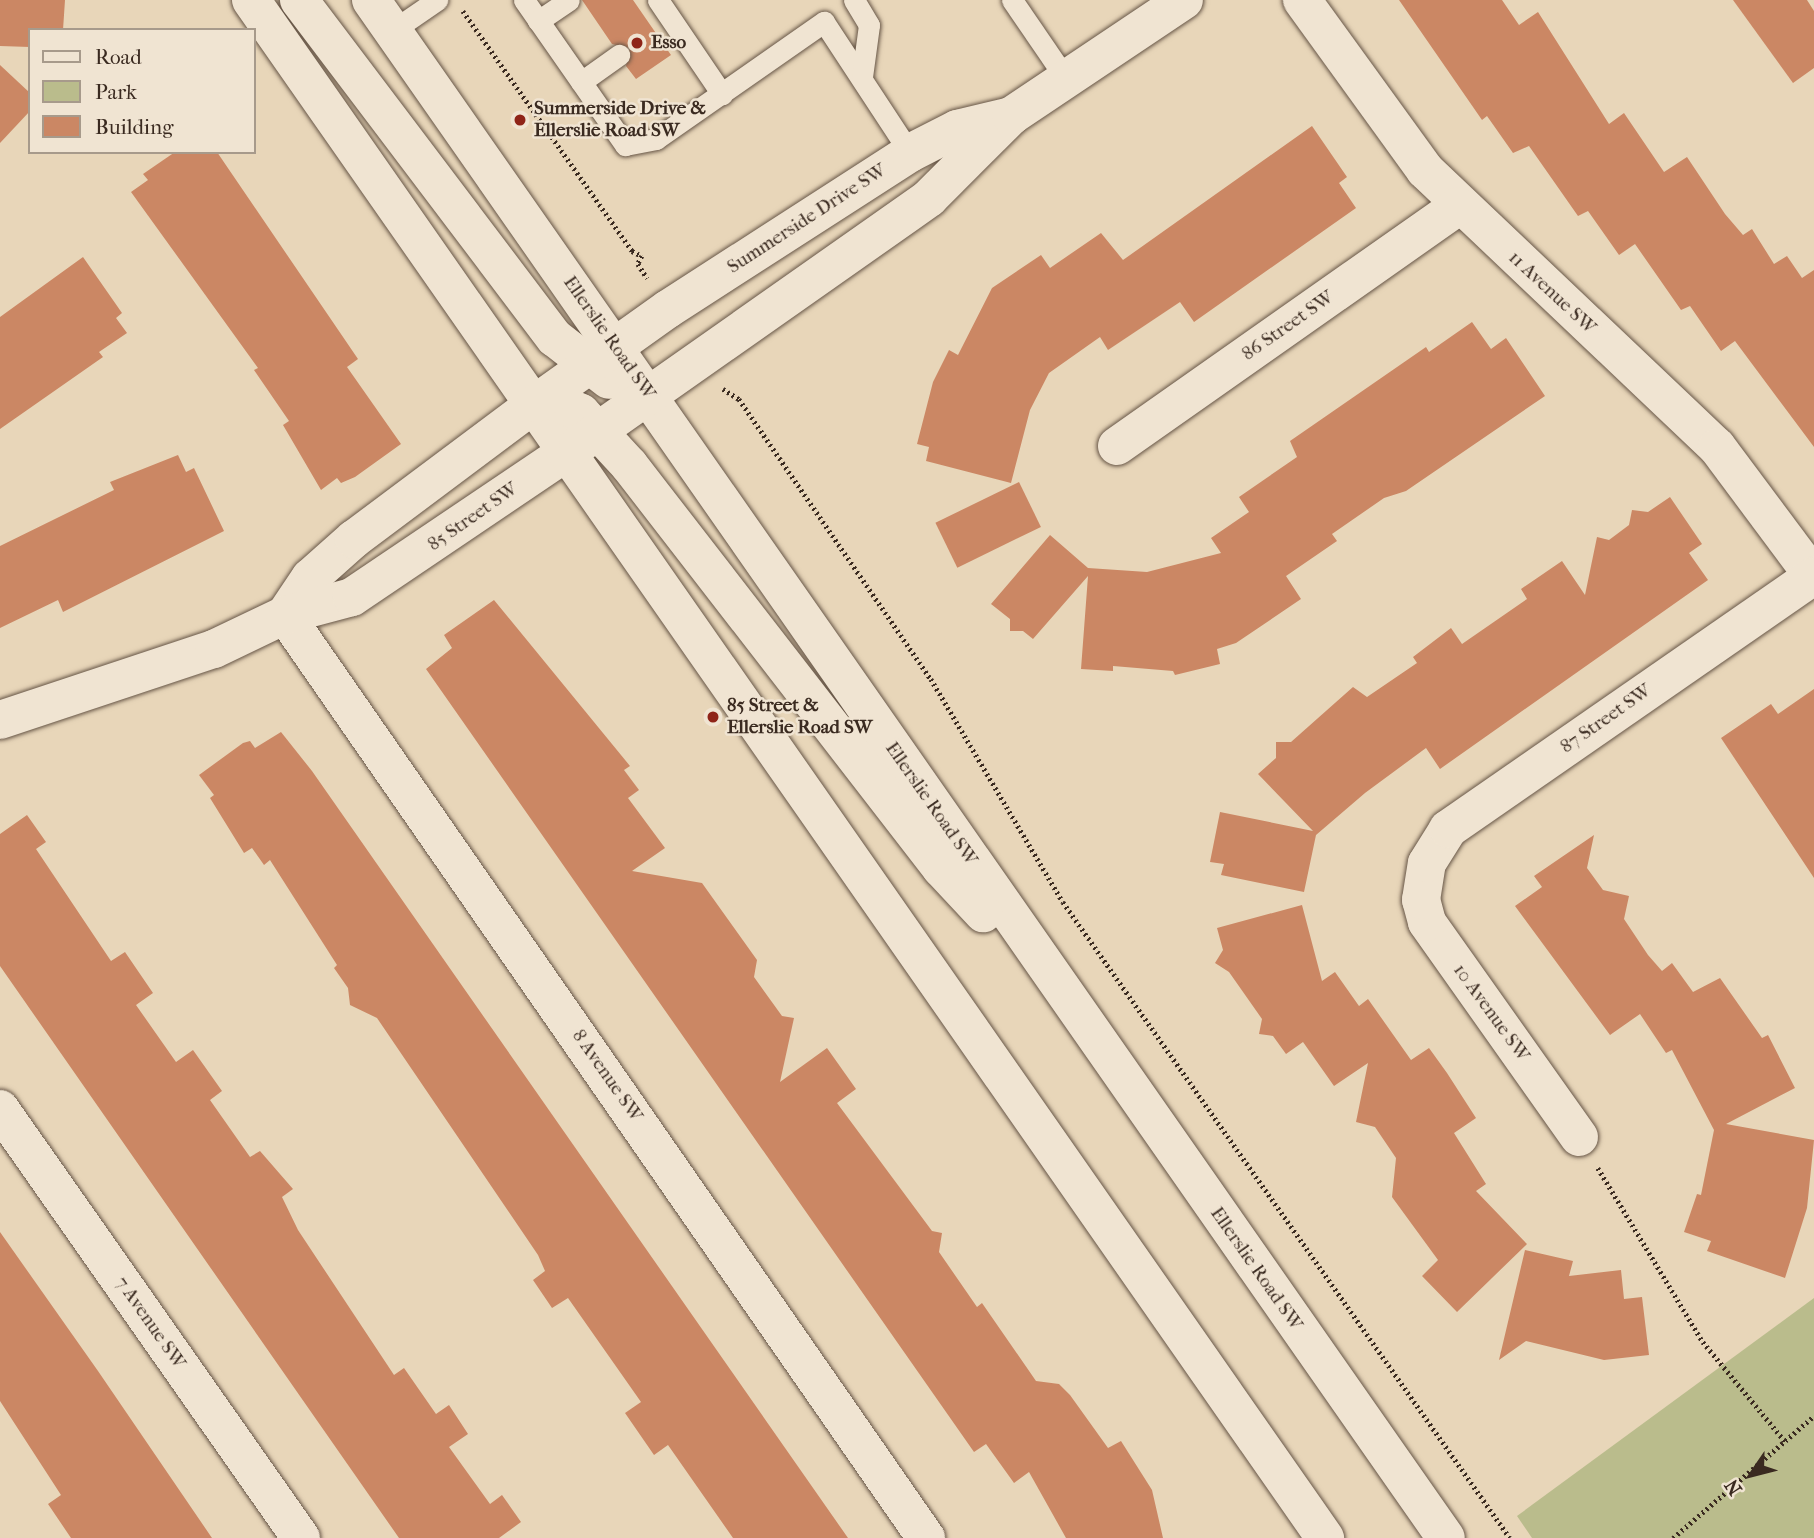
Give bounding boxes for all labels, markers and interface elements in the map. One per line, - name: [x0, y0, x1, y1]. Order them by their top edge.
- legend: [28, 28, 256, 154]
- place label: Esso: [651, 32, 686, 54]
- marker: Esso: [629, 35, 645, 51]
- text: Road: [95, 45, 142, 69]
- text: Park: [95, 80, 137, 104]
- place label: Summerside Drive & Ellerslie Road SW: [534, 98, 706, 142]
- marker: Summerside Drive & Ellerslie Road SW: [512, 112, 528, 128]
- text: Building: [95, 115, 173, 139]
- street label: Summerside Drive SW: [723, 159, 891, 279]
- street label: 11 Avenue SW: [1503, 247, 1601, 339]
- street label: Ellerslie Road SW: [558, 272, 660, 404]
- street label: 86 Street SW: [1238, 286, 1338, 366]
- street label: 85 Street SW: [424, 478, 522, 556]
- street label: 87 Street SW: [1556, 679, 1656, 759]
- place label: 85 Street & Ellerslie Road SW: [727, 695, 872, 739]
- marker: 85 Street & Ellerslie Road SW: [705, 709, 721, 725]
- street label: Ellerslie Road SW: [880, 738, 982, 870]
- street label: 10 Avenue SW: [1448, 960, 1534, 1066]
- street label: 8 Avenue SW: [567, 1025, 647, 1127]
- street label: Ellerslie Road SW: [1205, 1203, 1307, 1335]
- street label: 7 Avenue SW: [110, 1273, 190, 1373]
- north arrow: [1716, 1440, 1786, 1510]
- text: N: [1721, 1475, 1747, 1499]

